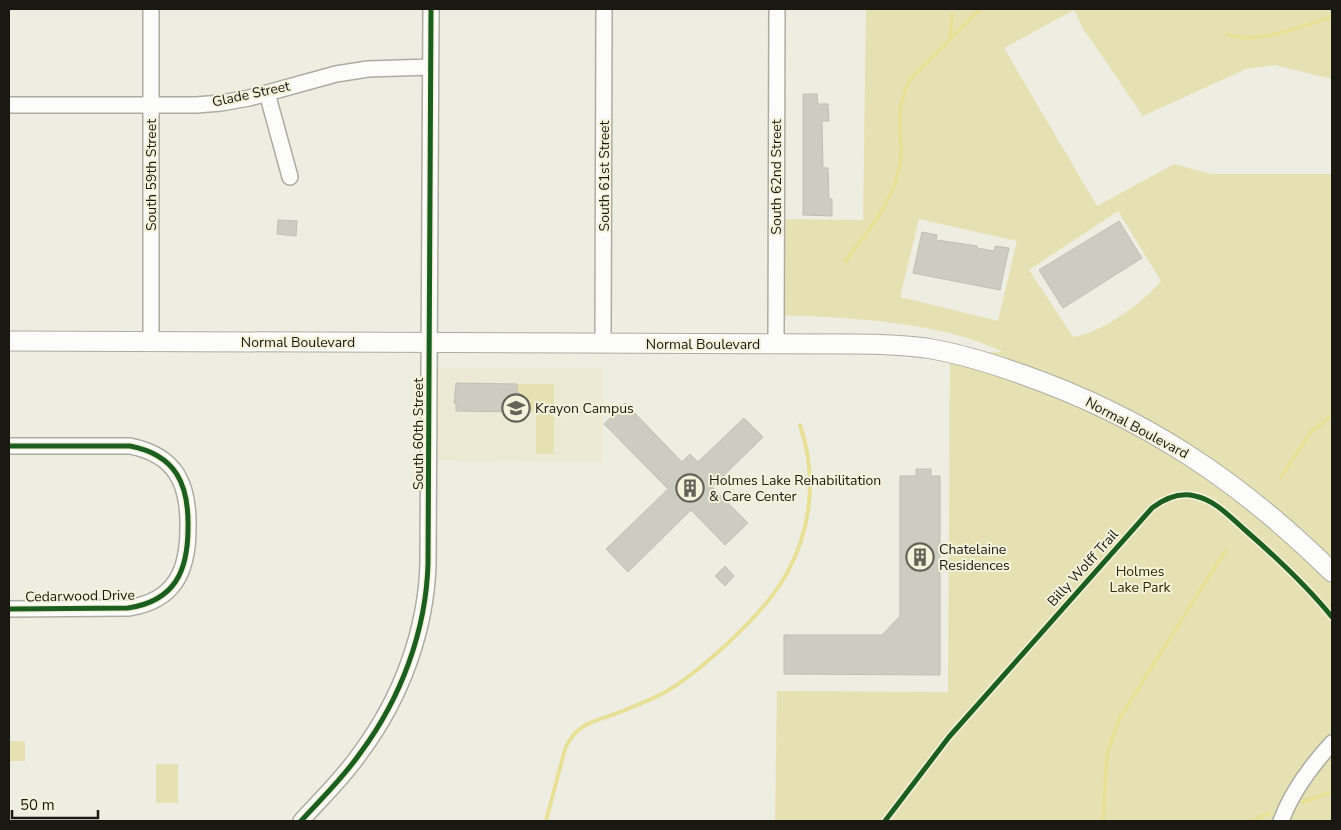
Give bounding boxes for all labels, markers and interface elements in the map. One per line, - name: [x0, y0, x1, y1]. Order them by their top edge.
- street label: Glade Street: [210, 76, 292, 112]
- street label: South 59th Street: [142, 119, 161, 231]
- street label: South 62nd Street: [767, 119, 786, 235]
- street label: South 61st Street: [595, 120, 614, 231]
- street label: Normal Boulevard: [241, 333, 355, 352]
- street label: Normal Boulevard: [646, 335, 760, 354]
- street label: South 60th Street: [409, 378, 428, 490]
- school or university icon: Krayon Campus: [501, 393, 531, 423]
- street label: Normal Boulevard: [1082, 393, 1192, 463]
- place label: Krayon Campus: [535, 399, 634, 418]
- place label: Holmes Lake Rehabilitation & Care Center: [709, 471, 881, 506]
- building icon: Holmes Lake Rehabilitation & Care Center: [675, 473, 705, 503]
- street label: Billy Wolff Trail: [1043, 525, 1123, 611]
- place label: Chatelaine Residences: [939, 540, 1010, 575]
- building icon: Chatelaine Residences: [905, 542, 935, 572]
- park label: Holmes Lake Park: [1110, 562, 1171, 597]
- street label: Cedarwood Drive: [25, 586, 135, 606]
- scale bar: [12, 788, 99, 820]
- text: 50 m: [20, 795, 55, 815]

